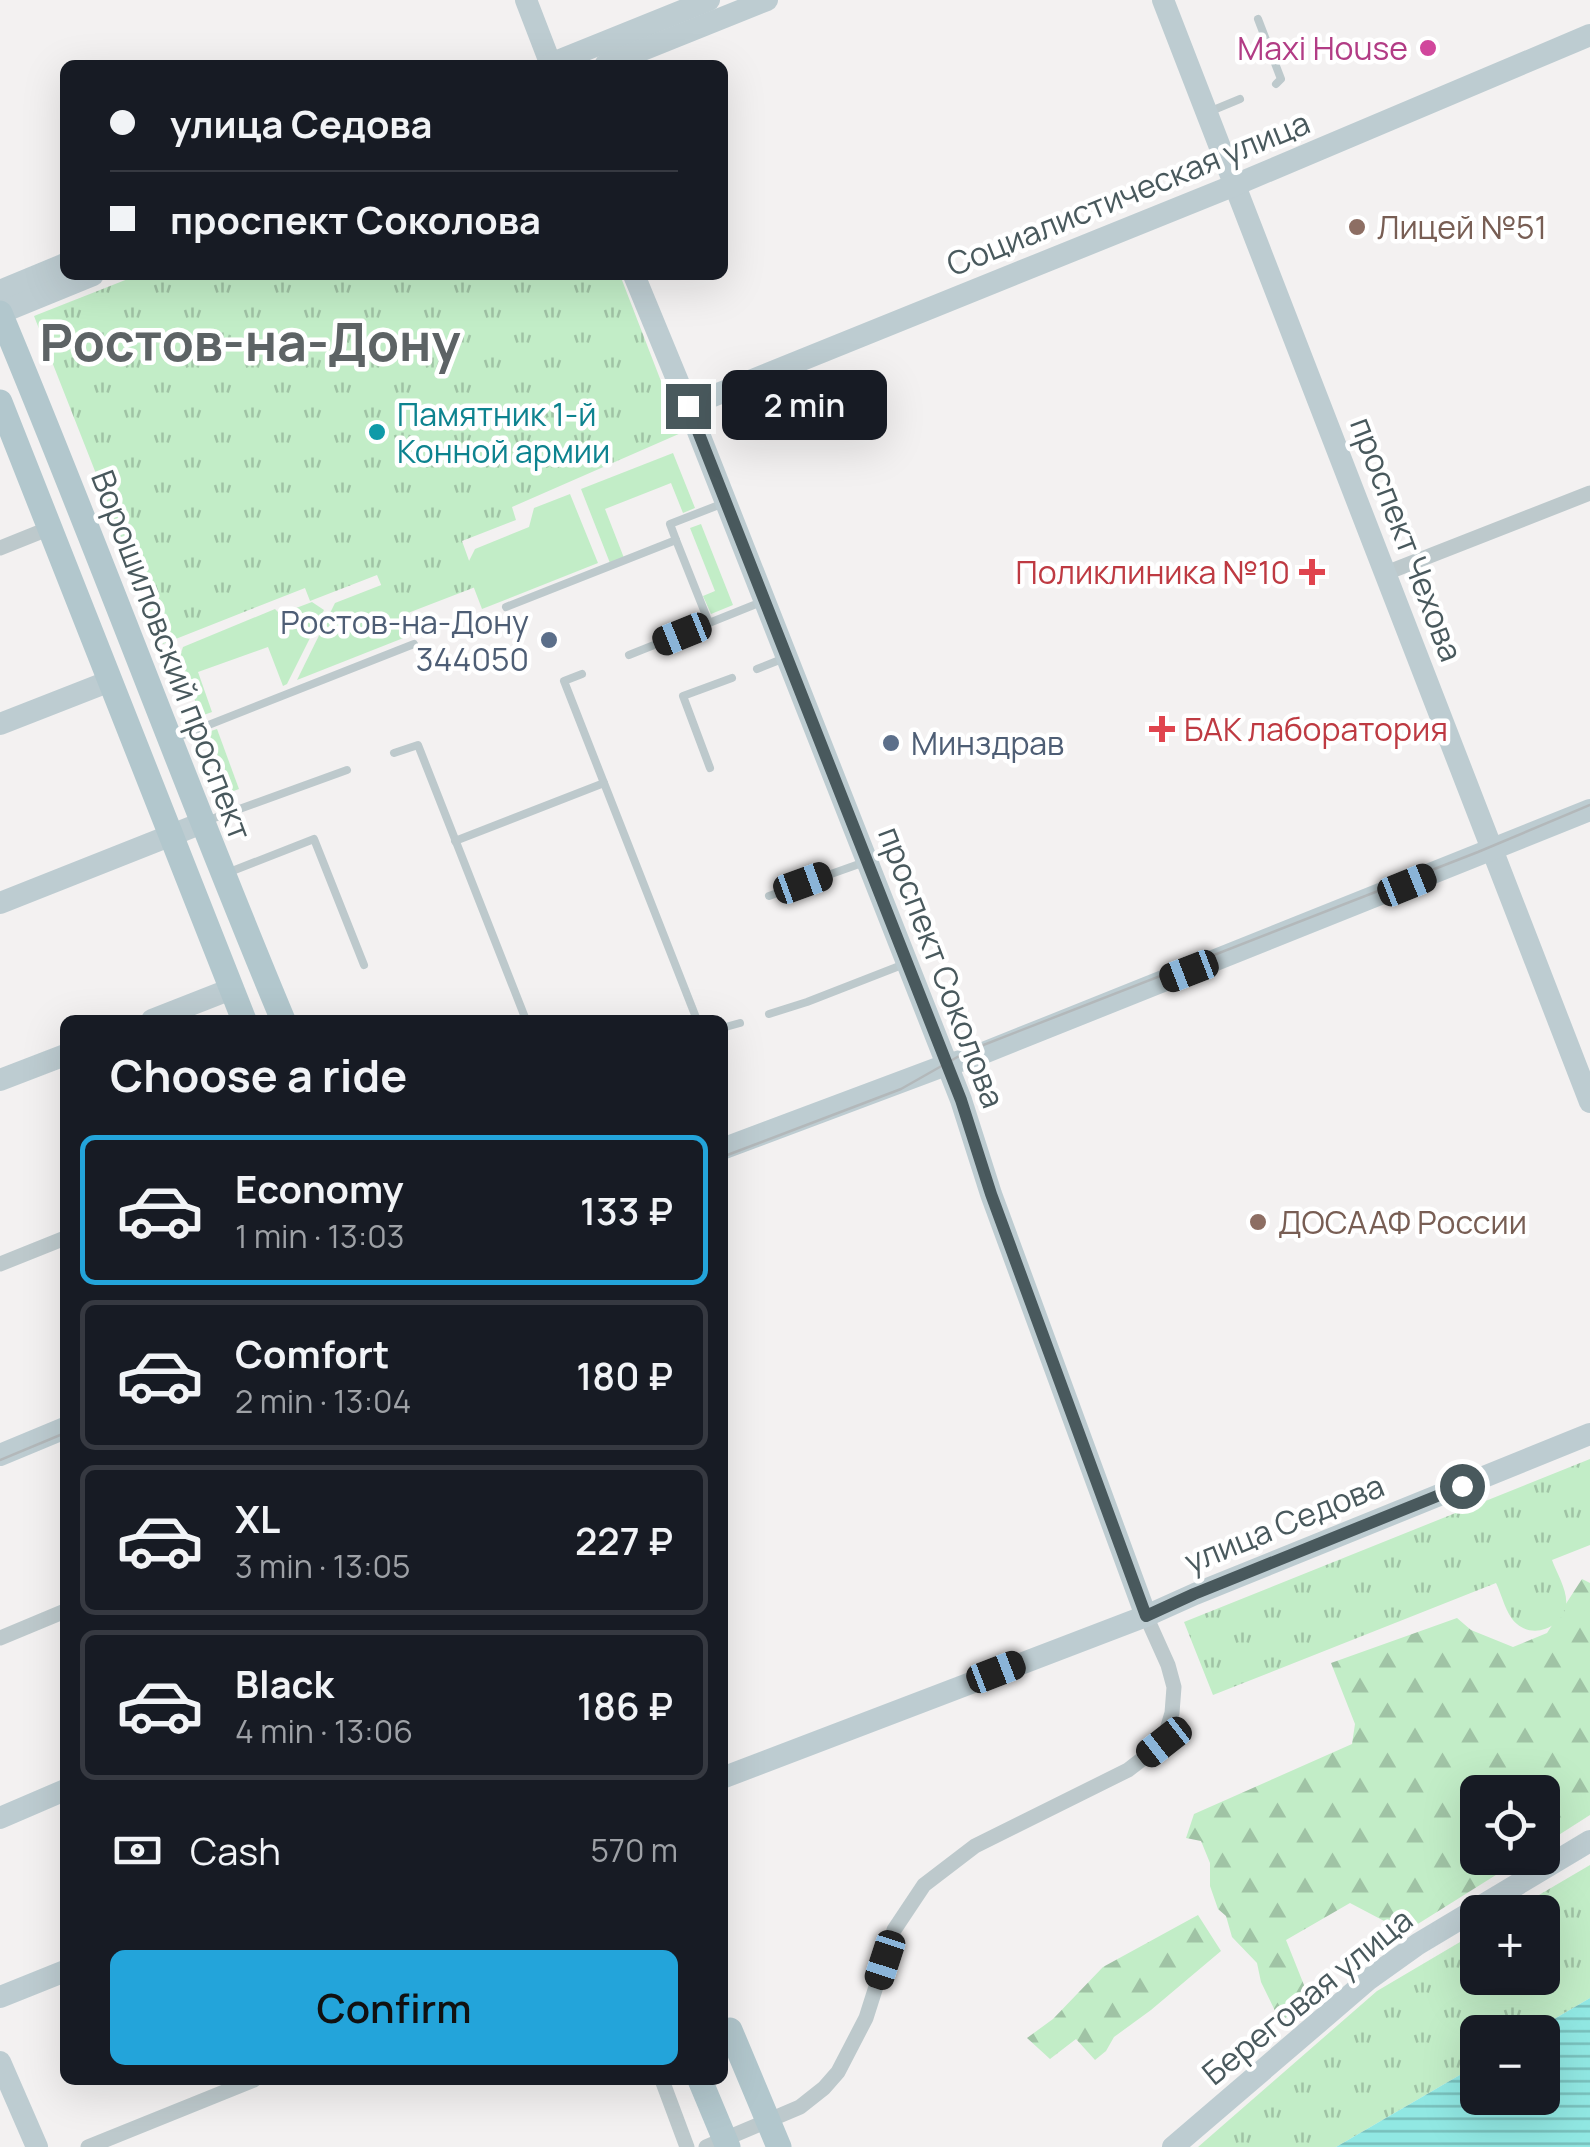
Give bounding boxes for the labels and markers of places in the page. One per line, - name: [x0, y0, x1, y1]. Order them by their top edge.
- place label: Maxi House: [1237, 26, 1408, 70]
- marker: Maxi House: [1417, 37, 1439, 59]
- place label: Лицей №51: [1377, 205, 1547, 249]
- marker: Лицей №51: [1346, 216, 1368, 238]
- place label: Памятник 1-й Конной армии: [397, 392, 610, 473]
- marker: Памятник 1-й Конной армии: [366, 421, 388, 443]
- place label: Поликлиника №10: [1016, 550, 1290, 594]
- marker: Поликлиника №10: [1299, 559, 1325, 585]
- place label: Ростов-на-Дону 344050: [280, 600, 529, 681]
- marker: Ростов-на-Дону 344050: [538, 629, 560, 651]
- place label: БАК лаборатория: [1184, 707, 1448, 751]
- marker: БАК лаборатория: [1149, 716, 1175, 742]
- place label: Минздрав: [911, 721, 1064, 765]
- marker: Минздрав: [880, 732, 902, 754]
- place label: ДОСААФ России: [1278, 1200, 1527, 1244]
- marker: ДОСААФ России: [1247, 1211, 1269, 1233]

